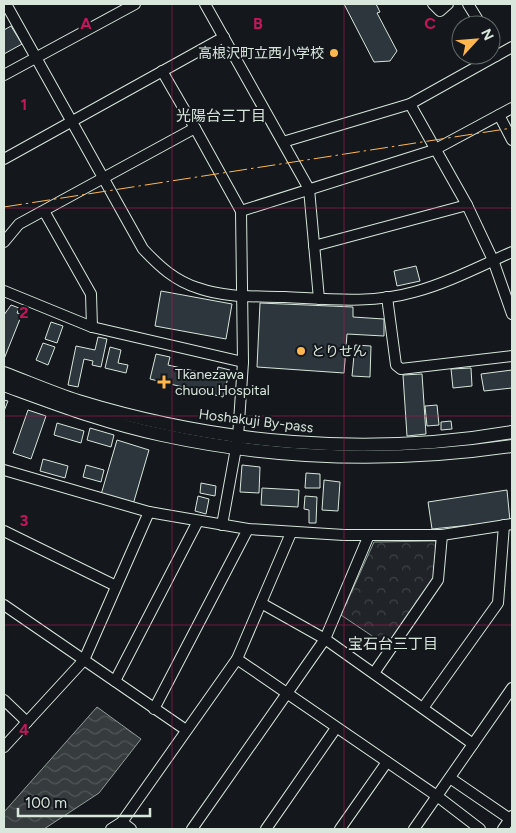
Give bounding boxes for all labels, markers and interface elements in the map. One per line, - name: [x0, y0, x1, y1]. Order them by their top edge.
- text: A: [80, 14, 92, 33]
- text: B: [253, 14, 263, 33]
- text: C: [424, 14, 436, 33]
- north arrow: [451, 15, 501, 65]
- text: N: [477, 26, 497, 43]
- place label: 高根沢町立西小学校: [198, 45, 324, 62]
- marker: 高根沢町立西小学校: [328, 47, 340, 59]
- text: 1: [21, 95, 27, 114]
- district label: 光陽台三丁目: [176, 107, 266, 125]
- text: 2: [19, 303, 29, 322]
- place label: とりせん: [311, 343, 367, 360]
- marker: とりせん: [295, 345, 307, 357]
- place label: Tkanezawa chuou Hospital: [175, 366, 270, 399]
- marker: Tkanezawa chuou Hospital: [157, 375, 171, 389]
- street label: Hoshakuji By-pass: [198, 406, 314, 436]
- text: 3: [20, 511, 29, 530]
- district label: 宝石台三丁目: [348, 635, 438, 653]
- text: 4: [19, 720, 29, 739]
- scale bar: [18, 786, 150, 818]
- text: 100 m: [25, 794, 67, 812]

